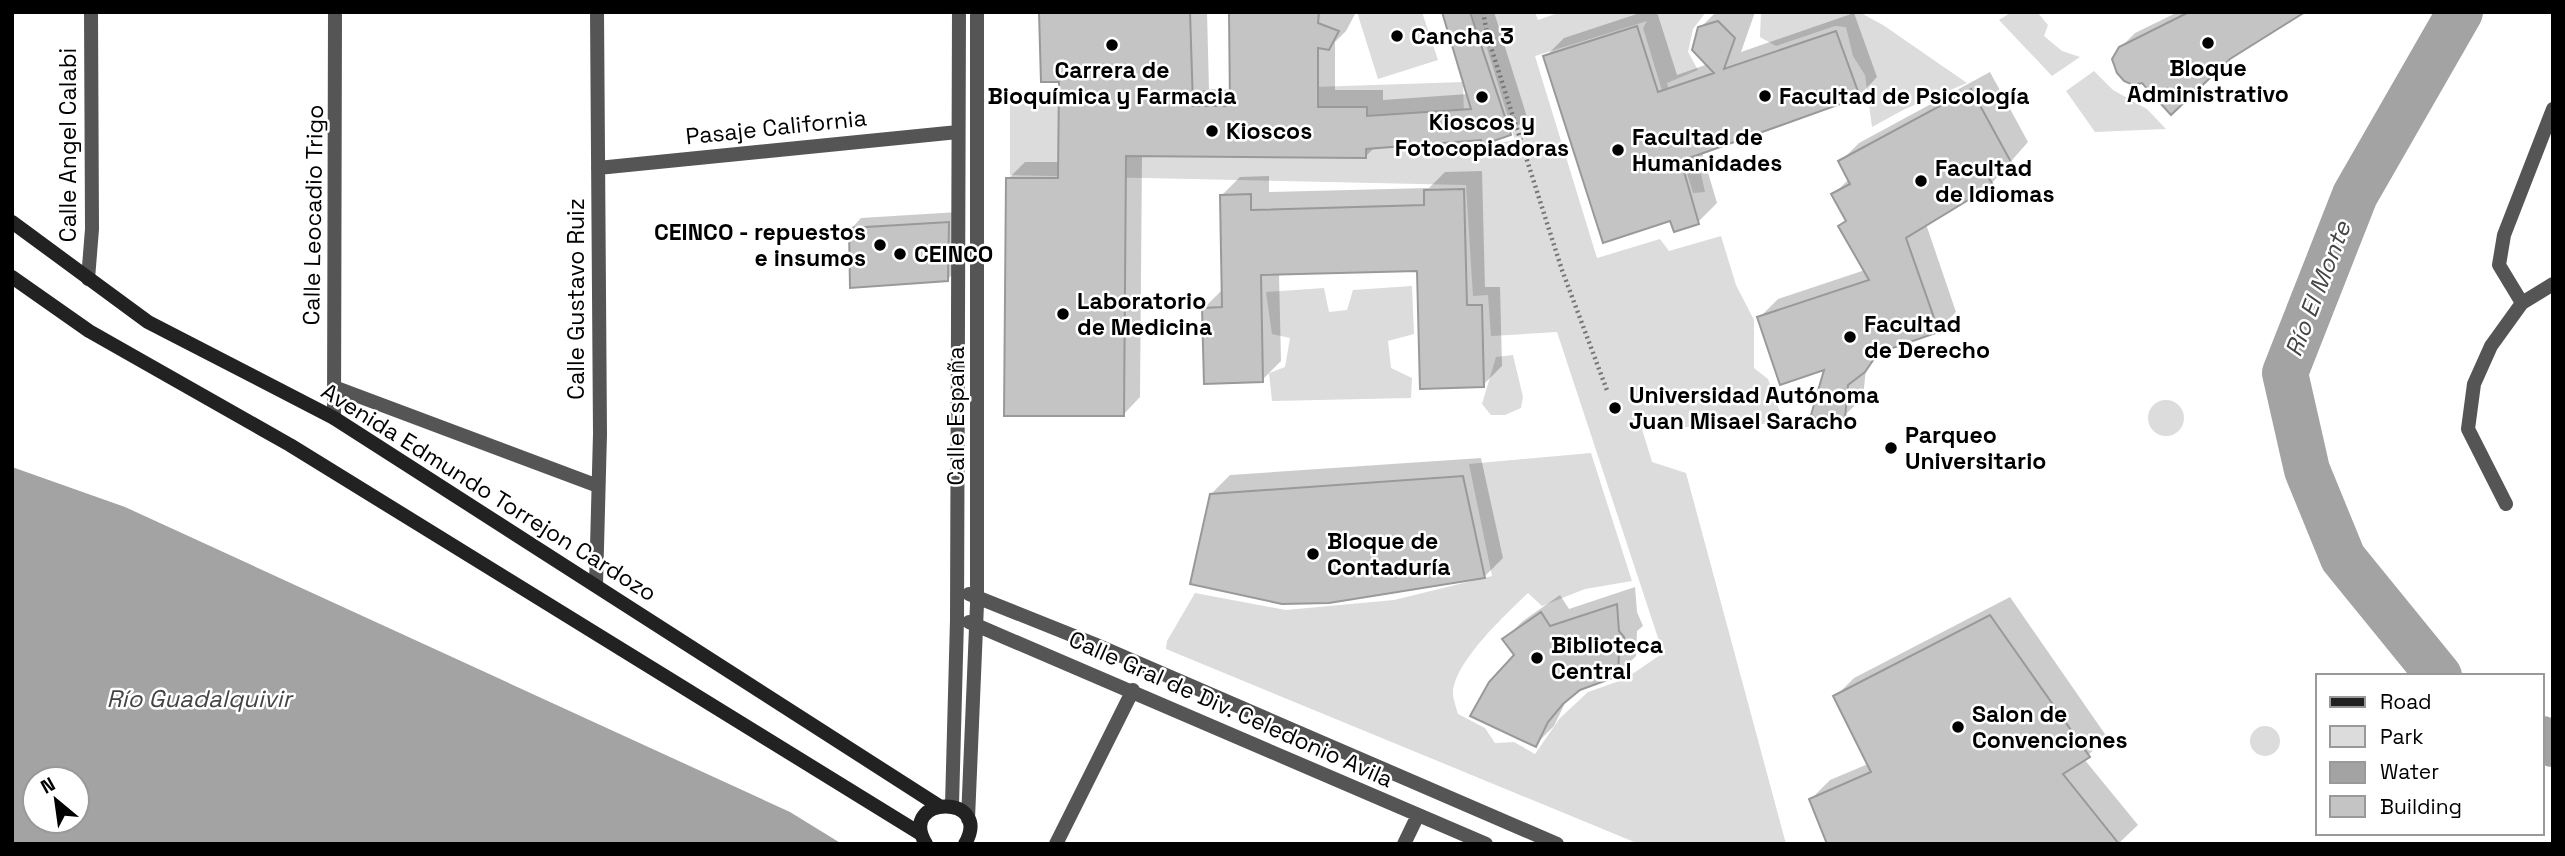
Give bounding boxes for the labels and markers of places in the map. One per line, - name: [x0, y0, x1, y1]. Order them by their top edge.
- place label: Cancha 3: [1411, 21, 1514, 51]
- marker: Cancha 3: [1389, 28, 1405, 44]
- marker: Bloque Administrativo: [2200, 35, 2216, 51]
- marker: Carrera de Bioquímica y Farmacia: [1104, 37, 1120, 53]
- place label: Bloque Administrativo: [2127, 53, 2289, 109]
- place label: Carrera de Bioquímica y Farmacia: [988, 55, 1236, 111]
- place label: Facultad de Psicología: [1779, 81, 2029, 111]
- marker: Facultad de Psicología: [1757, 88, 1773, 104]
- marker: Kioscos y Fotocopiadoras: [1474, 89, 1490, 105]
- place label: Kioscos y Fotocopiadoras: [1395, 107, 1569, 163]
- place label: Kioscos: [1226, 116, 1312, 146]
- place label: Facultad de Humanidades: [1632, 122, 1782, 178]
- marker: Kioscos: [1204, 123, 1220, 139]
- marker: Facultad de Humanidades: [1610, 142, 1626, 158]
- place label: Facultad de Idiomas: [1935, 153, 2055, 209]
- marker: Facultad de Idiomas: [1913, 173, 1929, 189]
- place label: CEINCO - repuestos e insumos: [654, 217, 866, 273]
- marker: CEINCO - repuestos e insumos: [872, 237, 888, 253]
- place label: CEINCO: [914, 239, 993, 269]
- marker: CEINCO: [892, 246, 908, 262]
- place label: Laboratorio de Medicina: [1077, 286, 1212, 342]
- marker: Laboratorio de Medicina: [1055, 306, 1071, 322]
- place label: Facultad de Derecho: [1864, 309, 1990, 365]
- marker: Facultad de Derecho: [1842, 329, 1858, 345]
- place label: Universidad Autónoma Juan Misael Saracho: [1629, 380, 1879, 436]
- marker: Universidad Autónoma Juan Misael Saracho: [1607, 400, 1623, 416]
- place label: Parqueo Universitario: [1905, 420, 2046, 476]
- marker: Parqueo Universitario: [1883, 440, 1899, 456]
- place label: Bloque de Contaduría: [1327, 526, 1451, 582]
- marker: Bloque de Contaduría: [1305, 546, 1321, 562]
- place label: Biblioteca Central: [1551, 630, 1663, 686]
- marker: Biblioteca Central: [1529, 650, 1545, 666]
- place label: Salon de Convenciones: [1972, 699, 2128, 755]
- marker: Salon de Convenciones: [1950, 719, 1966, 735]

